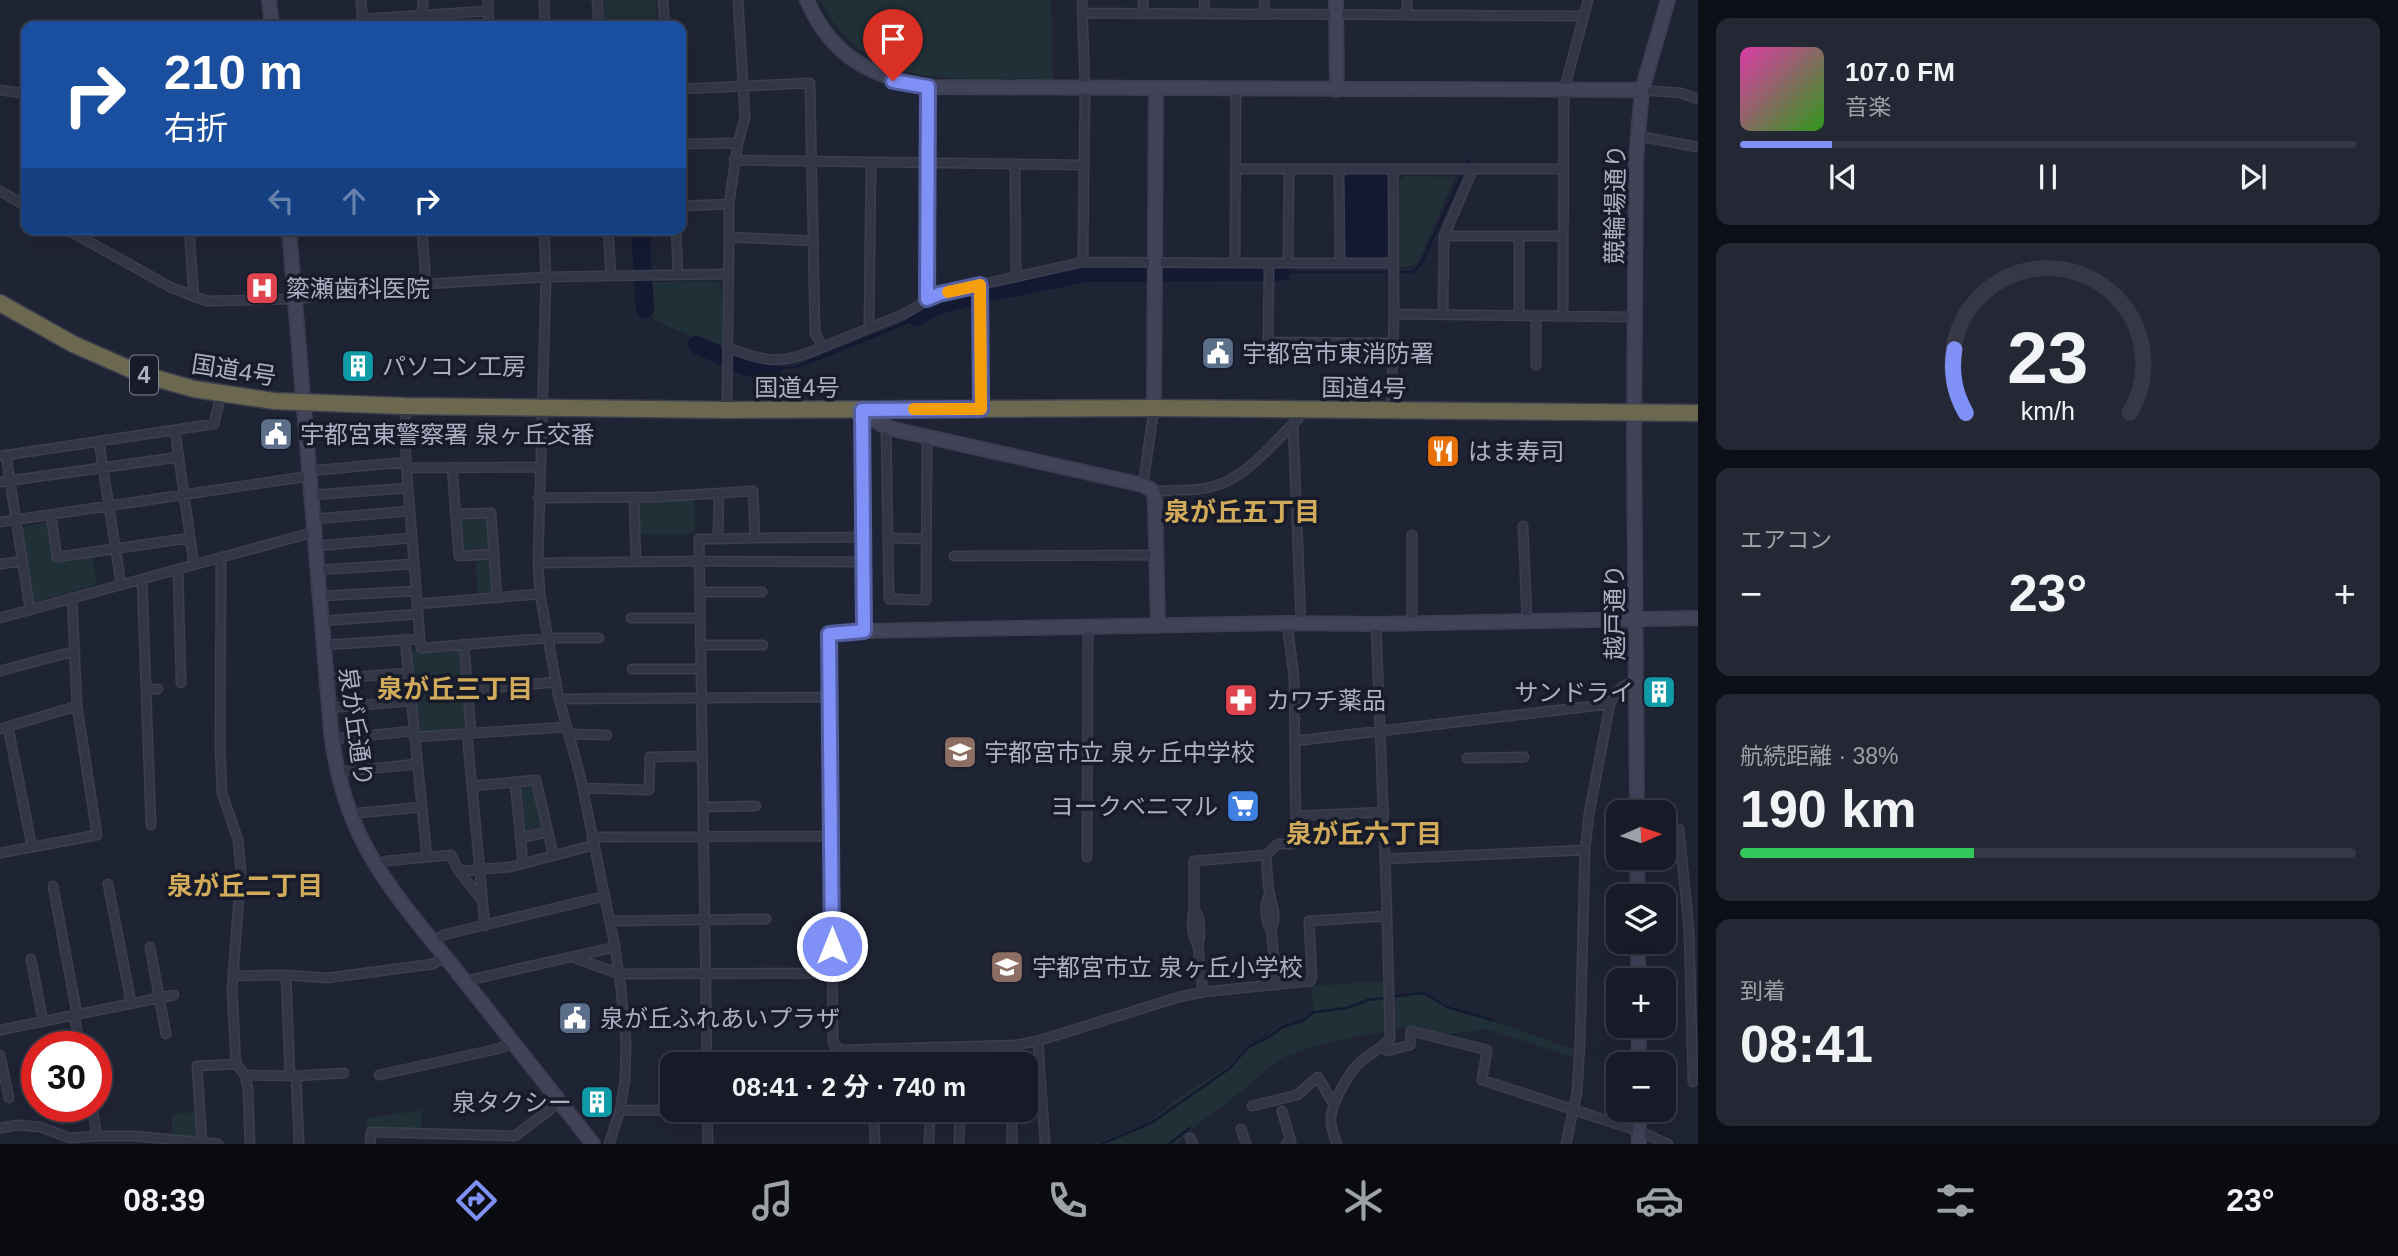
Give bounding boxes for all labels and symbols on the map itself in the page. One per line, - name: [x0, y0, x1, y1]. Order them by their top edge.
- pin: [863, 9, 923, 81]
- street label: 競輪場通り: [1600, 144, 1630, 264]
- hospital icon: 簗瀬歯科医院: [243, 269, 281, 307]
- place label: 簗瀬歯科医院: [286, 275, 430, 302]
- public building icon: 宇都宮市東消防署: [1199, 334, 1237, 372]
- place label: 宇都宮市東消防署: [1242, 340, 1434, 367]
- building icon: パソコン工房: [339, 347, 377, 385]
- street label: 国道4号: [190, 350, 278, 390]
- place label: パソコン工房: [382, 353, 526, 380]
- road number: 4: [130, 356, 158, 394]
- street label: 国道4号: [754, 374, 840, 401]
- street label: 国道4号: [1321, 374, 1407, 402]
- public building icon: 宇都宮東警察署 泉ヶ丘交番: [257, 415, 295, 453]
- place label: 宇都宮東警察署 泉ヶ丘交番: [300, 421, 595, 448]
- restaurant icon: はま寿司: [1424, 432, 1462, 470]
- place label: はま寿司: [1468, 438, 1564, 465]
- district label: 泉が丘五丁目: [1164, 497, 1320, 527]
- street label: 越戸通り: [1601, 564, 1628, 660]
- street label: 泉が丘通り: [334, 666, 378, 788]
- building icon: サンドライ: [1640, 673, 1678, 711]
- district label: 泉が丘三丁目: [377, 674, 533, 704]
- place label: サンドライ: [1514, 679, 1634, 706]
- pharmacy icon: カワチ薬品: [1222, 681, 1260, 719]
- place label: カワチ薬品: [1266, 687, 1386, 714]
- school or university icon: 宇都宮市立 泉ヶ丘中学校: [941, 733, 979, 771]
- place label: 宇都宮市立 泉ヶ丘中学校: [984, 739, 1255, 766]
- supermarket icon: ヨークベニマル: [1224, 787, 1262, 825]
- place label: ヨークベニマル: [1050, 793, 1218, 820]
- north arrow: [1606, 800, 1676, 870]
- district label: 泉が丘六丁目: [1286, 819, 1442, 849]
- district label: 泉が丘二丁目: [167, 871, 323, 901]
- position arrow: [795, 909, 869, 983]
- school or university icon: 宇都宮市立 泉ヶ丘小学校: [988, 948, 1026, 986]
- place label: 宇都宮市立 泉ヶ丘小学校: [1032, 954, 1303, 981]
- public building icon: 泉が丘ふれあいプラザ: [556, 999, 594, 1037]
- place label: 泉が丘ふれあいプラザ: [600, 1005, 840, 1032]
- speed limit sign: 30: [21, 1031, 112, 1122]
- building icon: 泉タクシー: [578, 1083, 616, 1121]
- place label: 泉タクシー: [452, 1089, 572, 1116]

